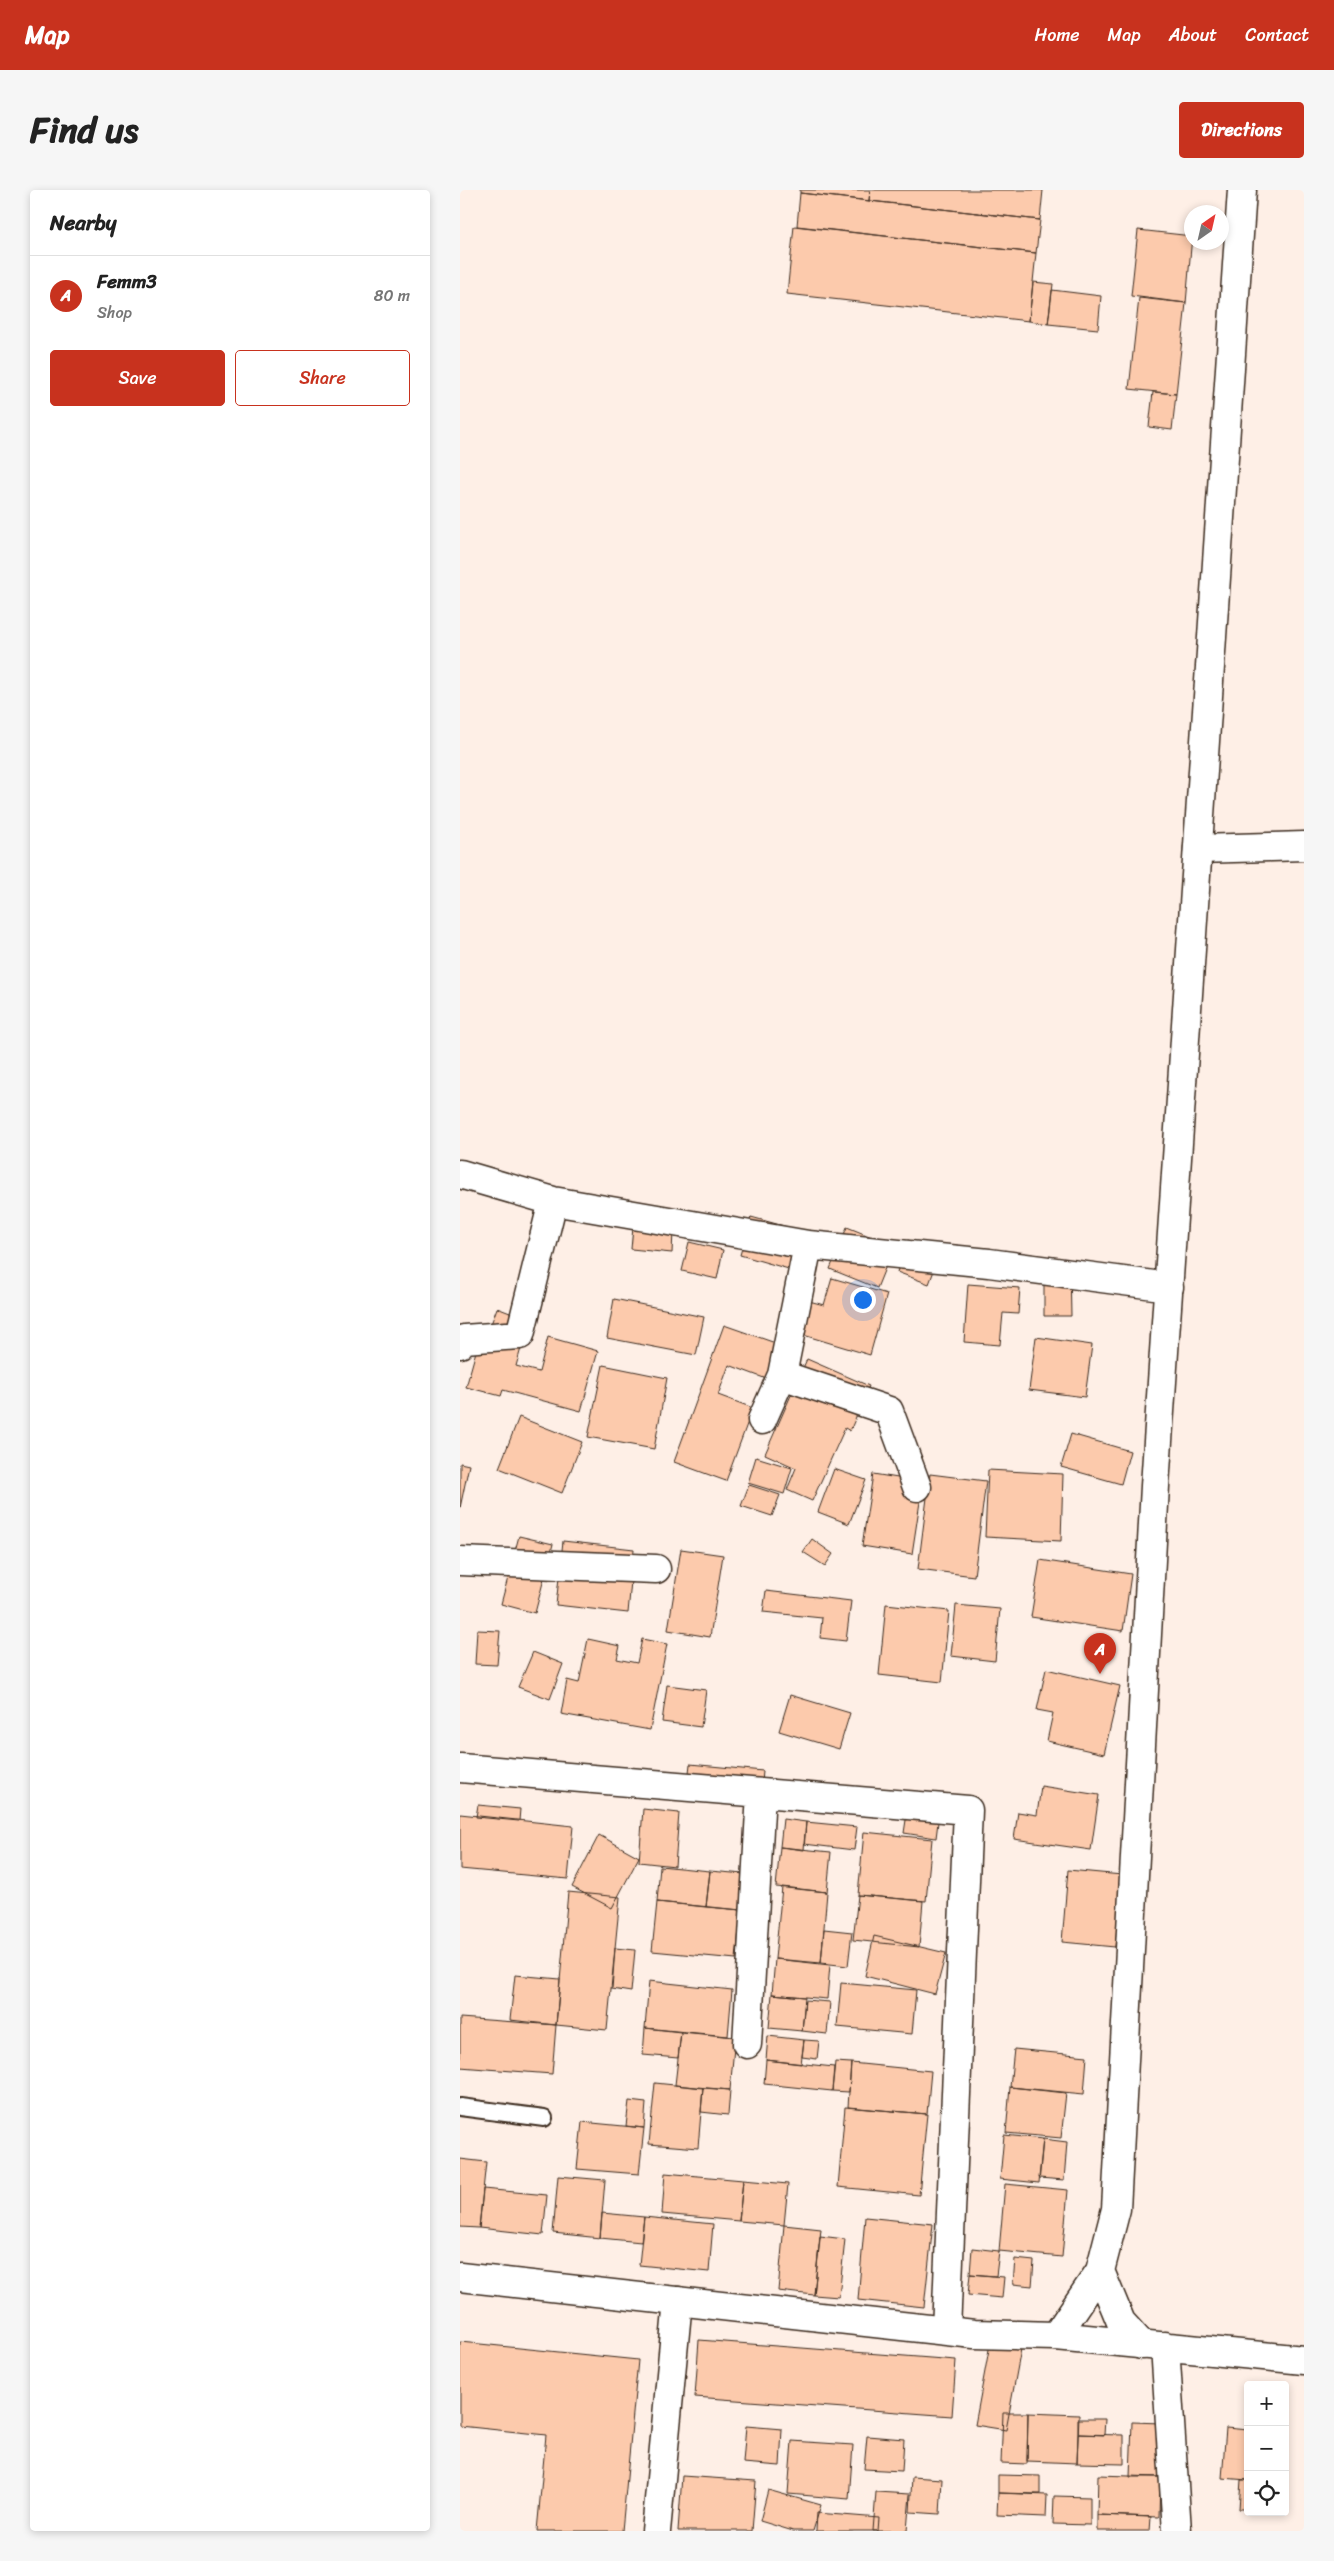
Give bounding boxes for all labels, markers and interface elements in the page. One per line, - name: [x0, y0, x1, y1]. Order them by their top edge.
- text: Map: [25, 14, 69, 56]
- text: Home: [1035, 19, 1080, 51]
- text: Map: [1108, 19, 1141, 51]
- text: About: [1169, 19, 1217, 51]
- text: Contact: [1245, 19, 1309, 51]
- text: Find us: [30, 99, 138, 161]
- button: Directions: [1179, 102, 1304, 158]
- text: Nearby: [50, 204, 116, 242]
- north arrow: [1184, 205, 1229, 250]
- text: Femm3: [97, 265, 157, 298]
- text: A: [61, 281, 71, 310]
- text: 80 m: [374, 281, 410, 310]
- text: Shop: [97, 298, 132, 327]
- button: Save: [50, 350, 225, 406]
- button: Share: [235, 350, 410, 406]
- your location: [850, 1287, 876, 1313]
- pin: A: [1084, 1633, 1116, 1674]
- map controls: [1244, 2381, 1289, 2516]
- button: +: [1244, 2381, 1289, 2426]
- button: −: [1244, 2426, 1289, 2471]
- button: locate: [1244, 2471, 1289, 2516]

